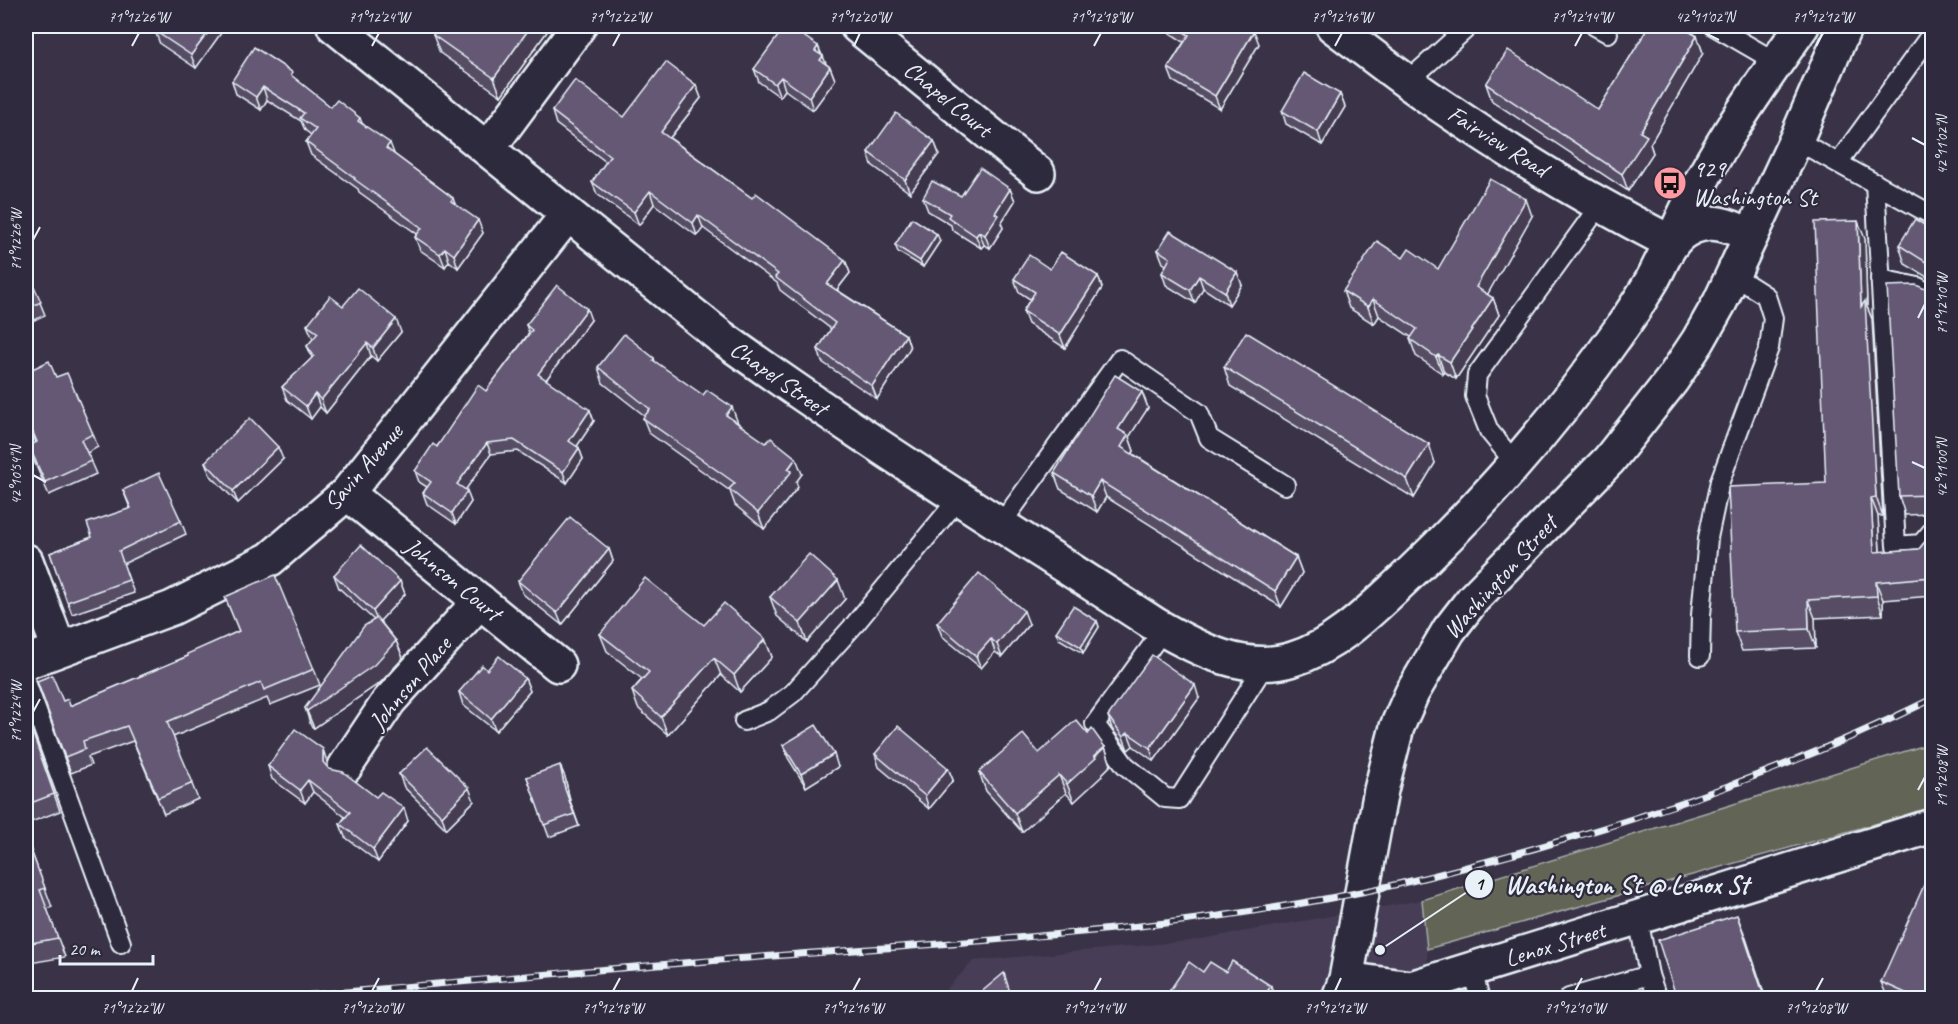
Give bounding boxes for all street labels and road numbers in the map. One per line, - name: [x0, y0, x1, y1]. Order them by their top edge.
- street label: Chapel Court: [898, 54, 1000, 145]
- street label: Fairview Road: [1442, 98, 1557, 185]
- street label: Chapel Street: [725, 334, 836, 424]
- street label: Savin Avenue: [317, 416, 410, 517]
- street label: Washington Street: [1437, 507, 1565, 645]
- street label: Johnson Court: [398, 530, 510, 629]
- street label: Johnson Place: [362, 629, 459, 737]
- street label: Lenox Street: [1501, 914, 1611, 973]

